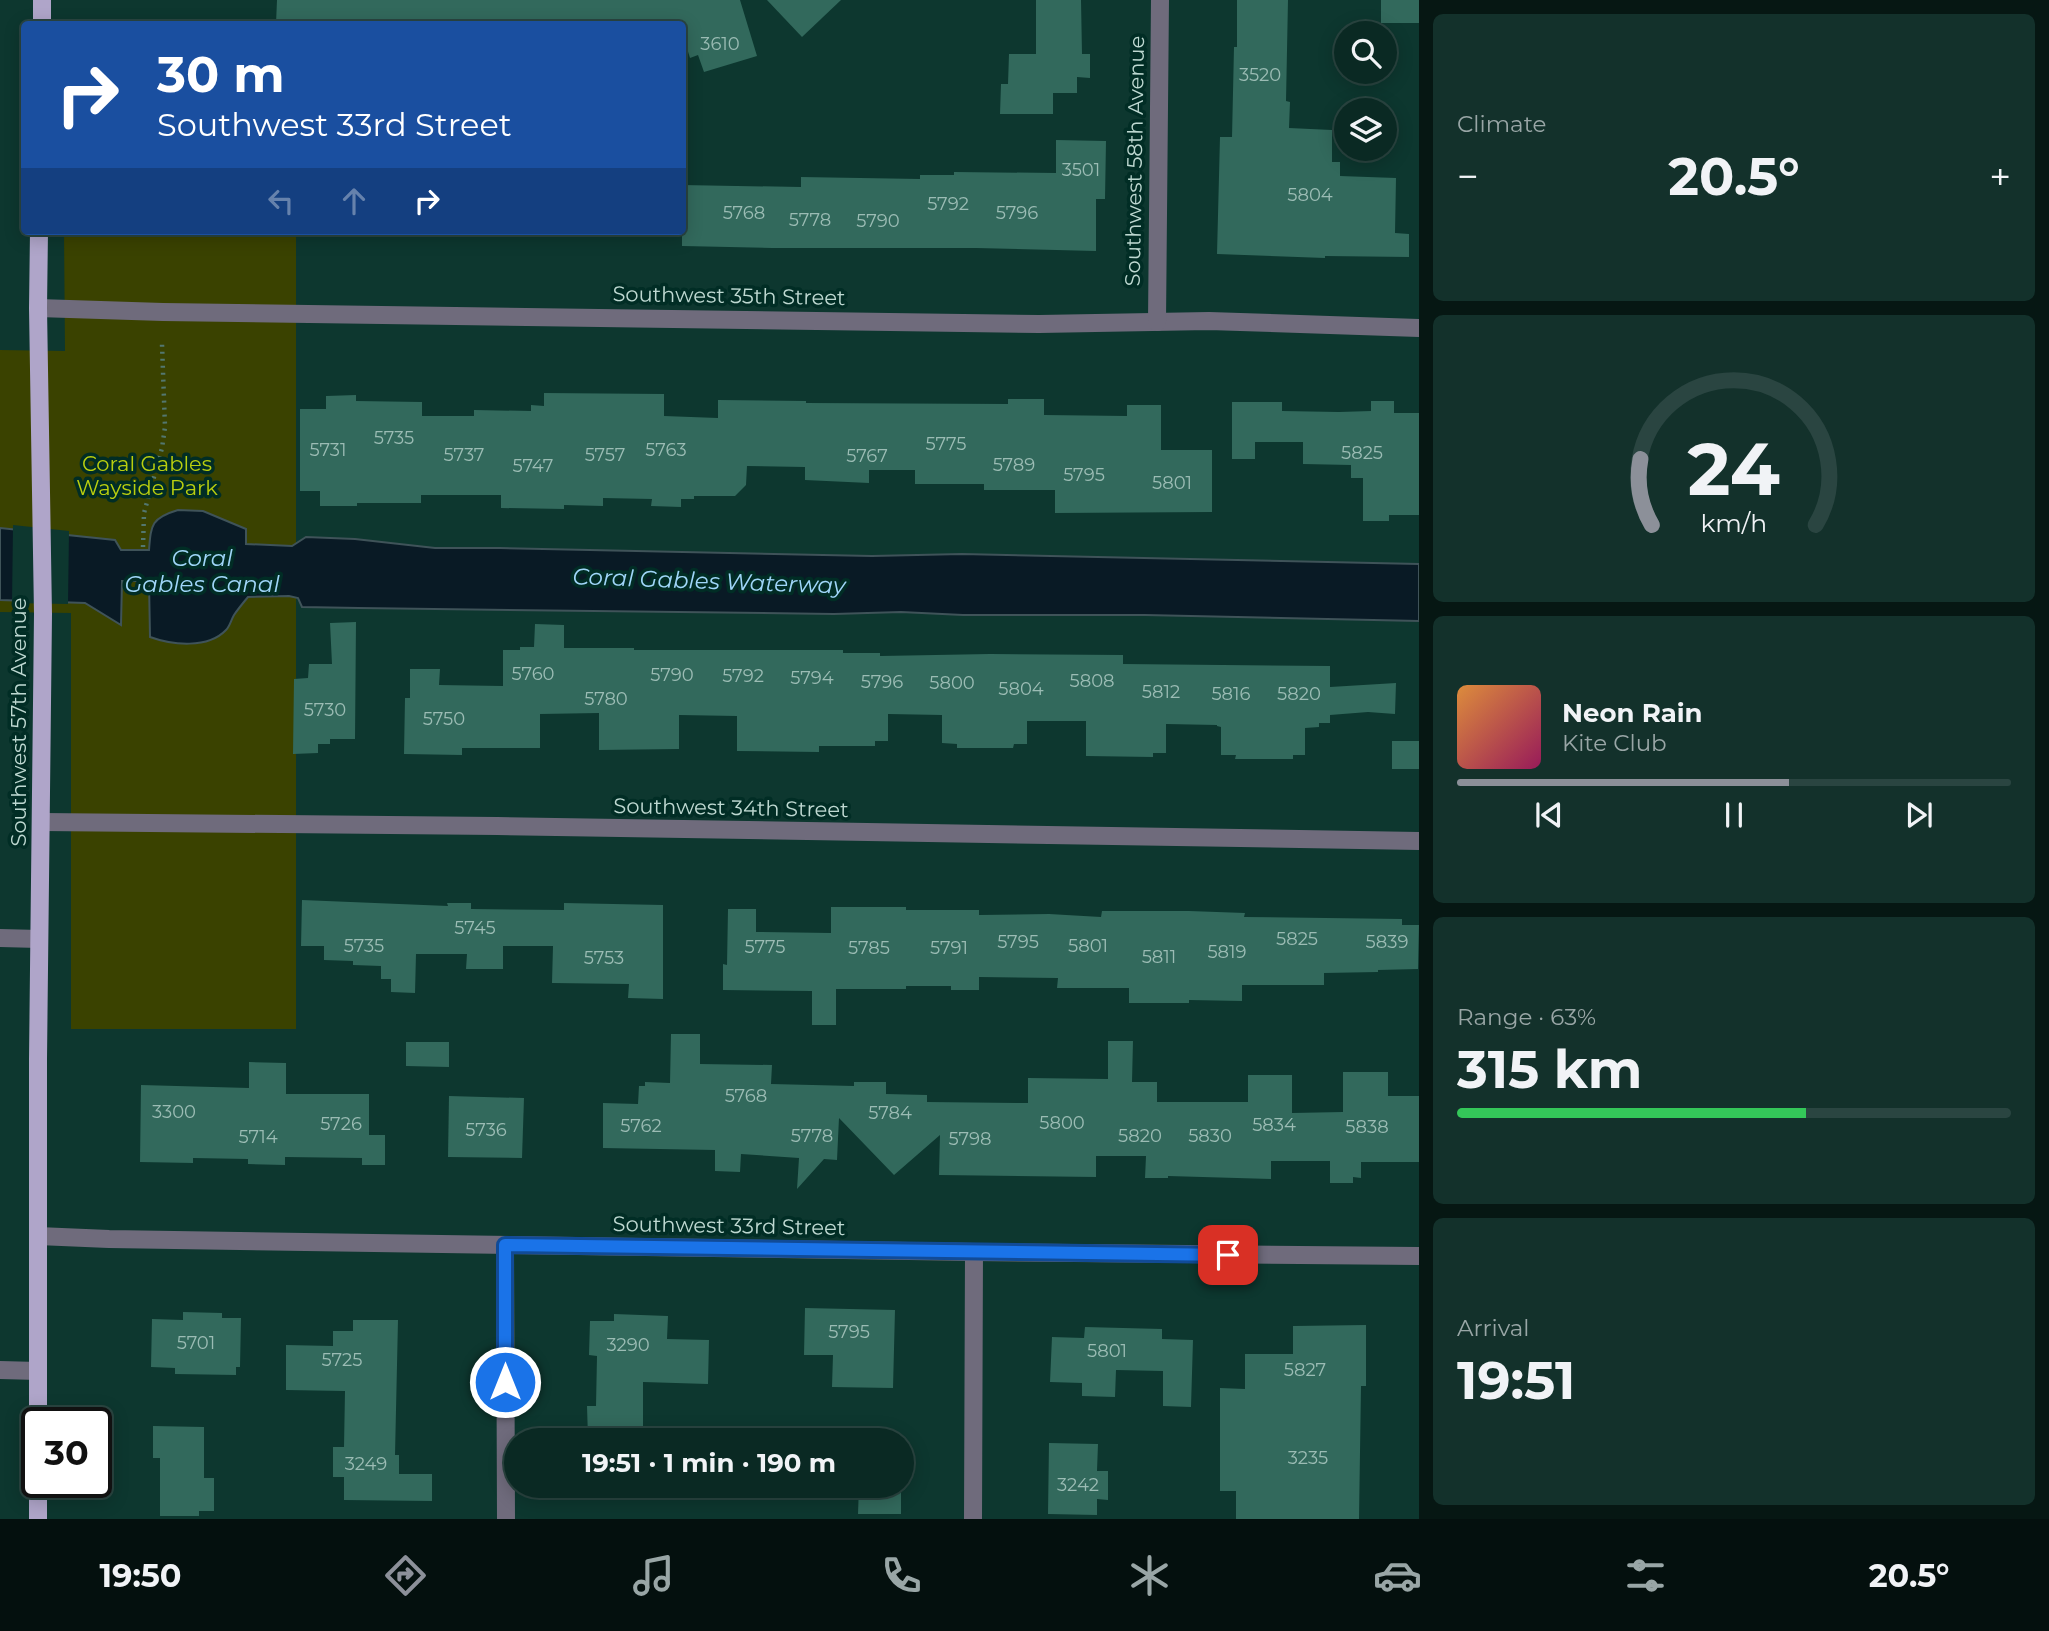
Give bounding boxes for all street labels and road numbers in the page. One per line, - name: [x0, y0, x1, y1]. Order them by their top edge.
- street label: Southwest 58th Avenue: [1120, 36, 1149, 286]
- street label: Southwest 35th Street: [612, 281, 846, 310]
- street label: Southwest 57th Avenue: [6, 598, 31, 846]
- street label: Southwest 34th Street: [613, 793, 849, 822]
- street label: Southwest 33rd Street: [612, 1211, 846, 1240]

